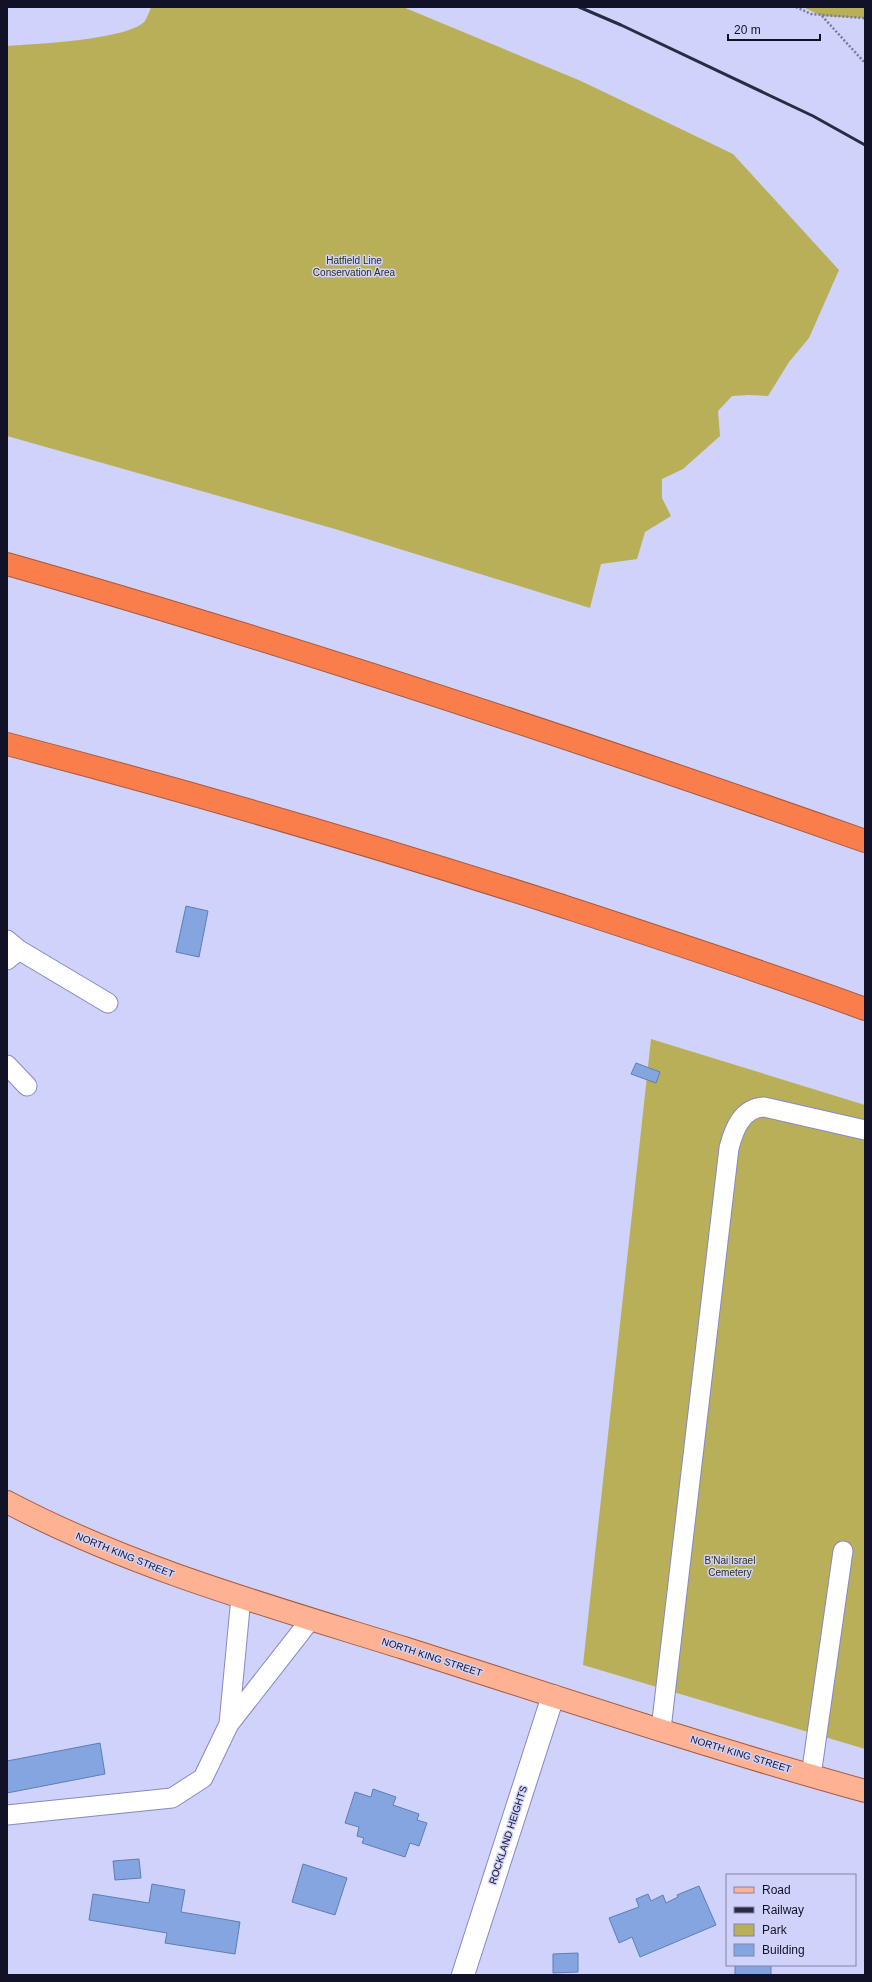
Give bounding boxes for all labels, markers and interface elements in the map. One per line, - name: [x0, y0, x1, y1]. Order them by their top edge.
- scale bar: [728, 16, 820, 42]
- text: 20 m: [734, 23, 761, 37]
- park label: Hatfield Line Conservation Area: [313, 255, 396, 278]
- street label: NORTH KING STREET: [74, 1530, 176, 1580]
- park label: B'Nai Israel Cemetery: [705, 1555, 755, 1578]
- street label: NORTH KING STREET: [380, 1636, 484, 1678]
- street label: NORTH KING STREET: [689, 1733, 793, 1775]
- street label: ROCKLAND HEIGHTS: [487, 1784, 529, 1886]
- legend: [726, 1874, 856, 1966]
- text: Road: [762, 1883, 791, 1897]
- text: Railway: [762, 1903, 804, 1917]
- text: Park: [762, 1923, 788, 1937]
- text: Building: [762, 1943, 805, 1957]

